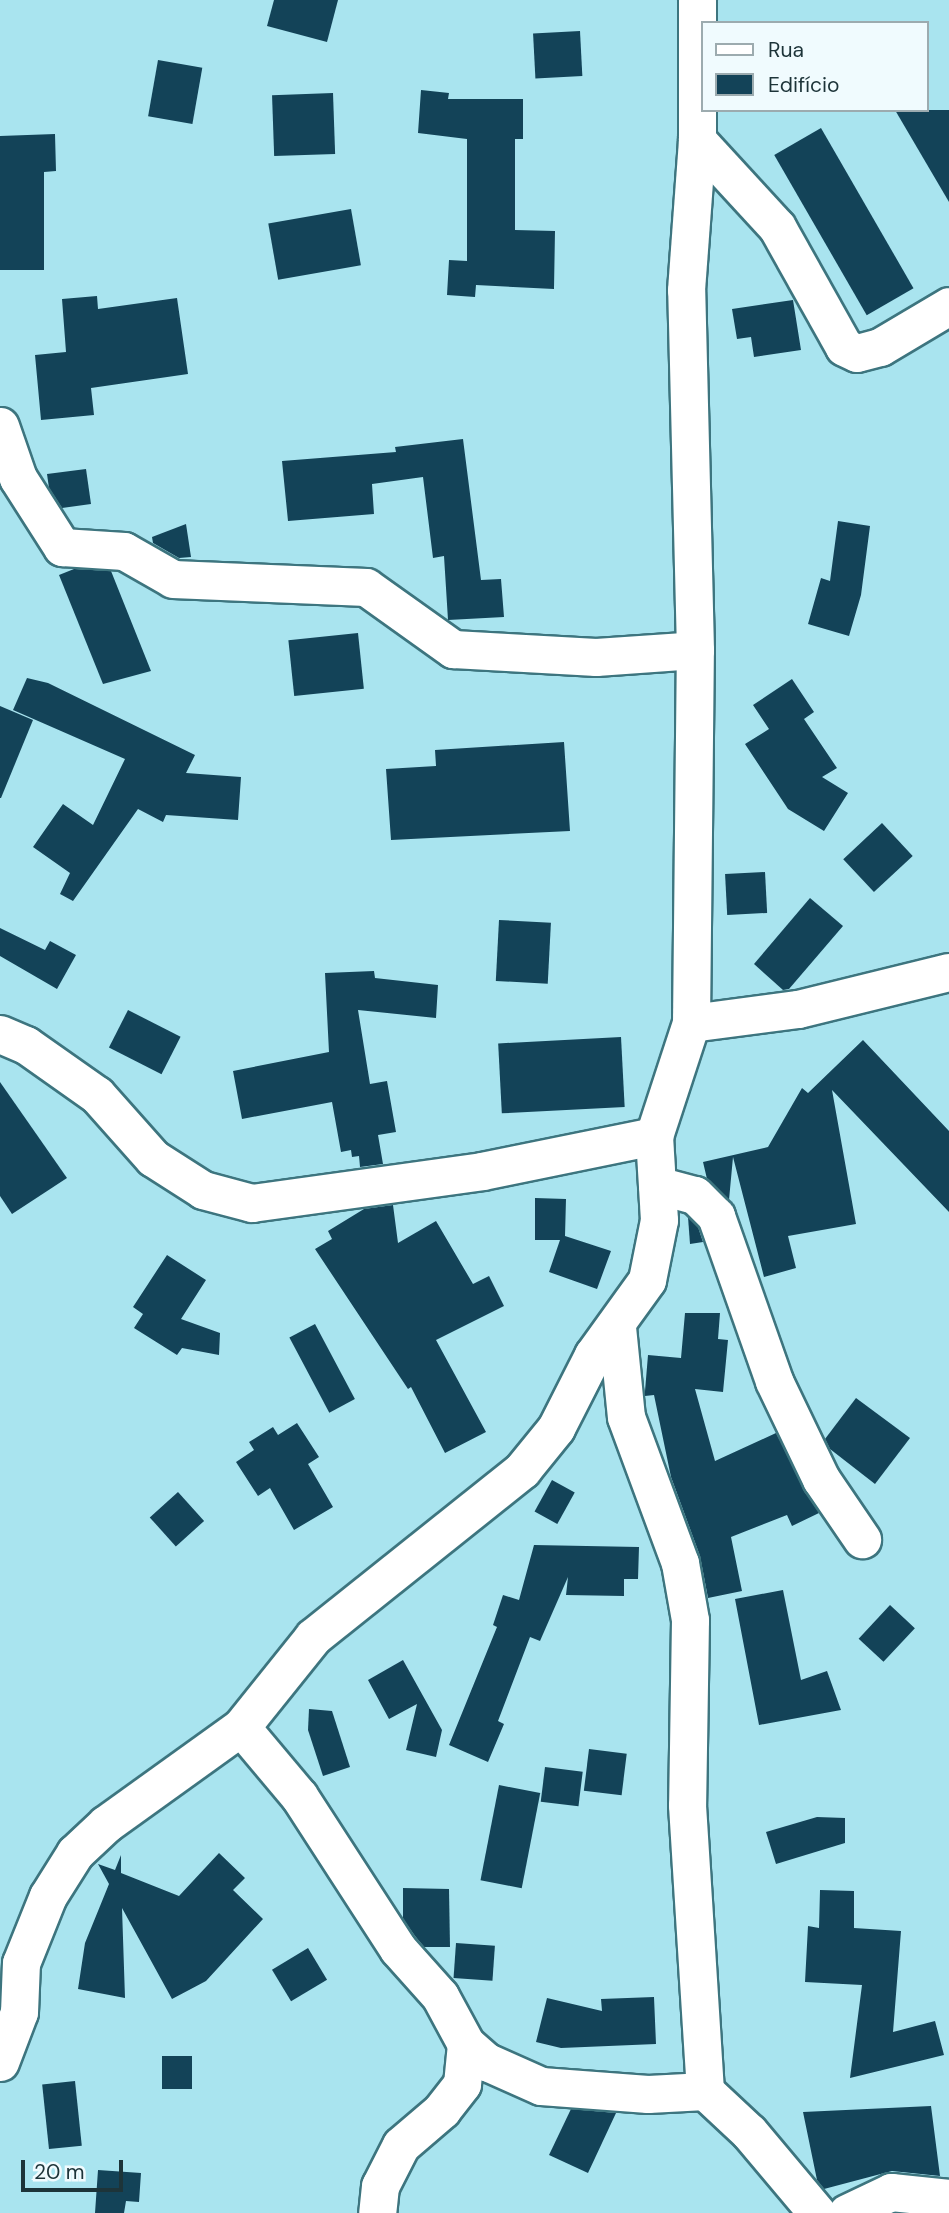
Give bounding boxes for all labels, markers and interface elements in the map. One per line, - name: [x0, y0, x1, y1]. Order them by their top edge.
- legend: [701, 21, 928, 112]
- text: Rua: [768, 36, 804, 64]
- text: Edifício: [768, 71, 839, 99]
- scale bar: [24, 2146, 126, 2190]
- text: 20 m: [34, 2158, 85, 2186]

